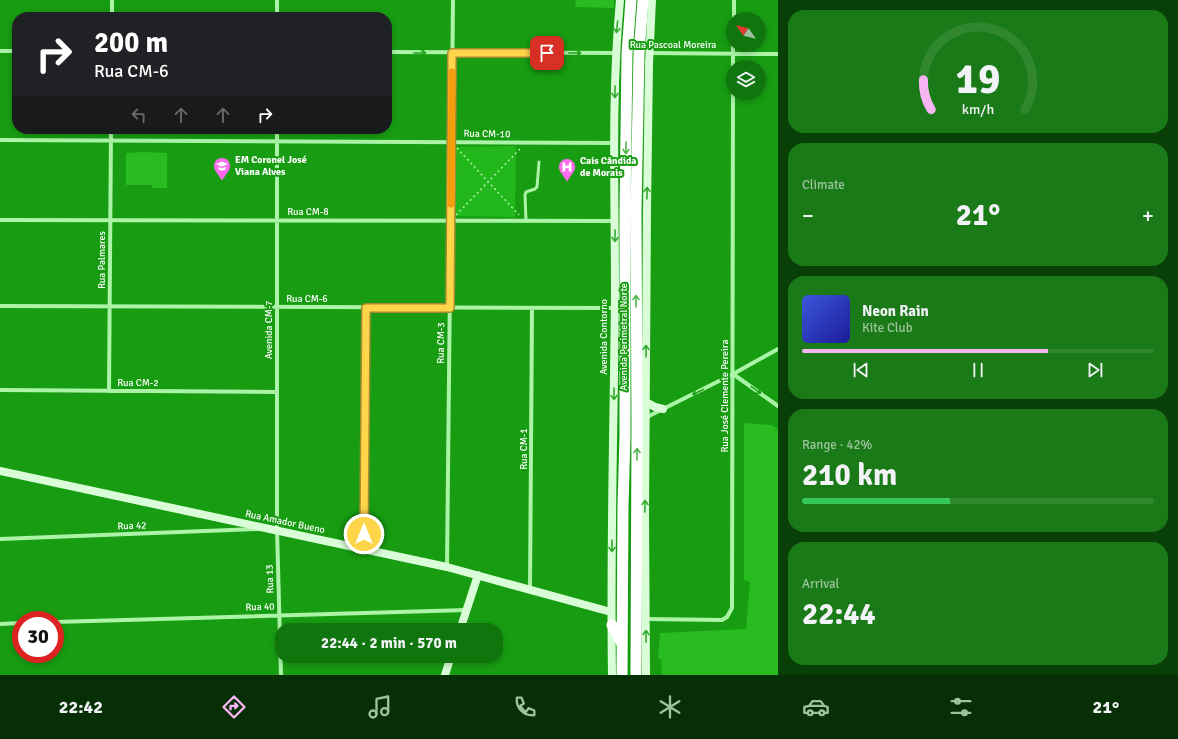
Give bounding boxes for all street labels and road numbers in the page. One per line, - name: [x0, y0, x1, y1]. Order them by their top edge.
- street label: Rua Pascoal Moreira: [630, 39, 716, 51]
- street label: Rua CM-10: [463, 128, 511, 140]
- street label: Rua CM-8: [287, 206, 329, 218]
- street label: Rua Palmares: [96, 230, 108, 289]
- street label: Avenida Perimetral Norte: [618, 283, 630, 391]
- street label: Rua CM-6: [286, 293, 328, 305]
- street label: Avenida Contorno: [598, 299, 610, 375]
- street label: Avenida CM-7: [263, 301, 275, 359]
- street label: Rua CM-3: [435, 322, 447, 364]
- street label: Rua José Clemente Pereira: [719, 340, 731, 453]
- street label: Rua CM-2: [117, 377, 159, 389]
- street label: Rua CM-1: [518, 428, 530, 470]
- street label: Rua Amador Bueno: [244, 508, 326, 536]
- street label: Rua 42: [117, 519, 147, 533]
- street label: Rua 13: [263, 564, 277, 594]
- street label: Rua 40: [245, 600, 275, 614]

